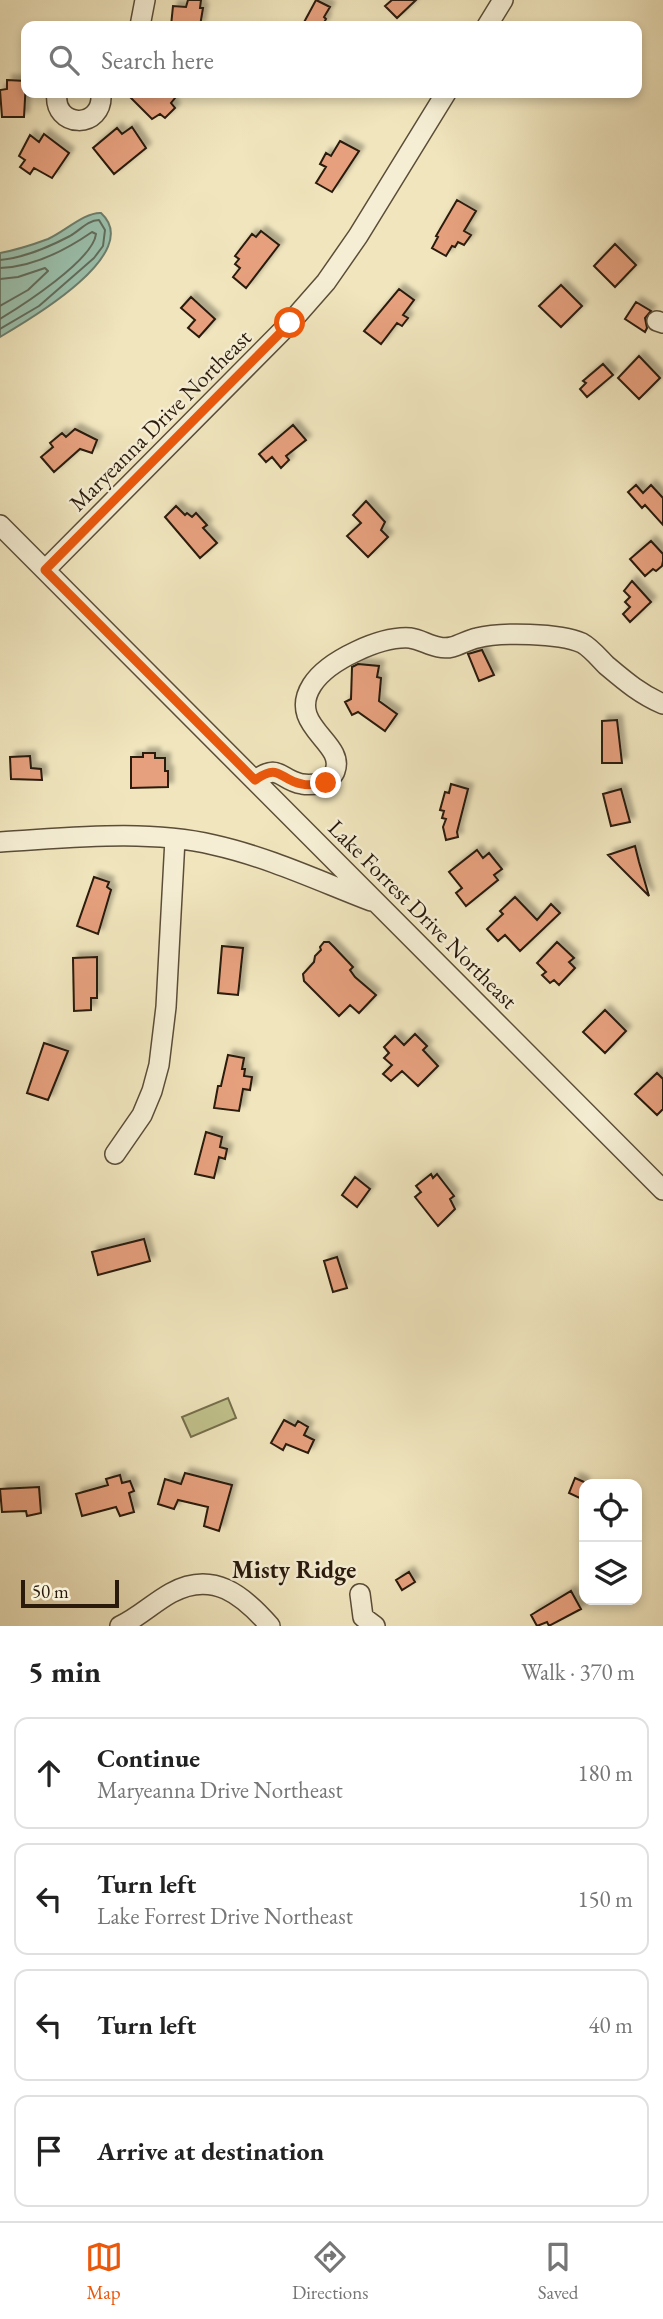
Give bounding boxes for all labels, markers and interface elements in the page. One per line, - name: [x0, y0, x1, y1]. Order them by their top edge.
- search box: [21, 21, 642, 98]
- icon: search: [45, 41, 83, 79]
- text: Search here: [101, 43, 214, 77]
- route start: [274, 307, 305, 338]
- street label: Maryeanna Drive Northeast: [63, 322, 258, 517]
- route end: [310, 767, 341, 798]
- street label: Lake Forrest Drive Northeast: [322, 813, 525, 1016]
- map controls: [579, 1479, 642, 1605]
- button: locate: [579, 1479, 642, 1542]
- button: layers: [579, 1542, 642, 1605]
- district label: Misty Ridge: [232, 1554, 356, 1586]
- scale bar: [21, 1577, 119, 1609]
- text: 50 m: [32, 1579, 69, 1604]
- text: 5 min: [28, 1652, 101, 1691]
- text: Walk · 370 m: [521, 1657, 635, 1687]
- text: Continue: [97, 1741, 200, 1775]
- icon: ahead: [30, 1754, 68, 1792]
- text: 180 m: [577, 1758, 633, 1788]
- text: Maryeanna Drive Northeast: [97, 1775, 343, 1805]
- text: Turn left: [97, 1867, 196, 1901]
- icon: left: [30, 1880, 68, 1918]
- text: 150 m: [577, 1884, 633, 1914]
- text: Lake Forrest Drive Northeast: [97, 1901, 353, 1931]
- icon: left: [30, 2006, 68, 2044]
- text: Turn left: [97, 2008, 196, 2042]
- text: 40 m: [588, 2010, 633, 2040]
- icon: arrive: [30, 2132, 68, 2170]
- text: Arrive at destination: [97, 2134, 324, 2168]
- tab: Map: [85, 2238, 123, 2305]
- tab: Directions: [292, 2238, 368, 2305]
- tab: Saved: [538, 2238, 578, 2305]

